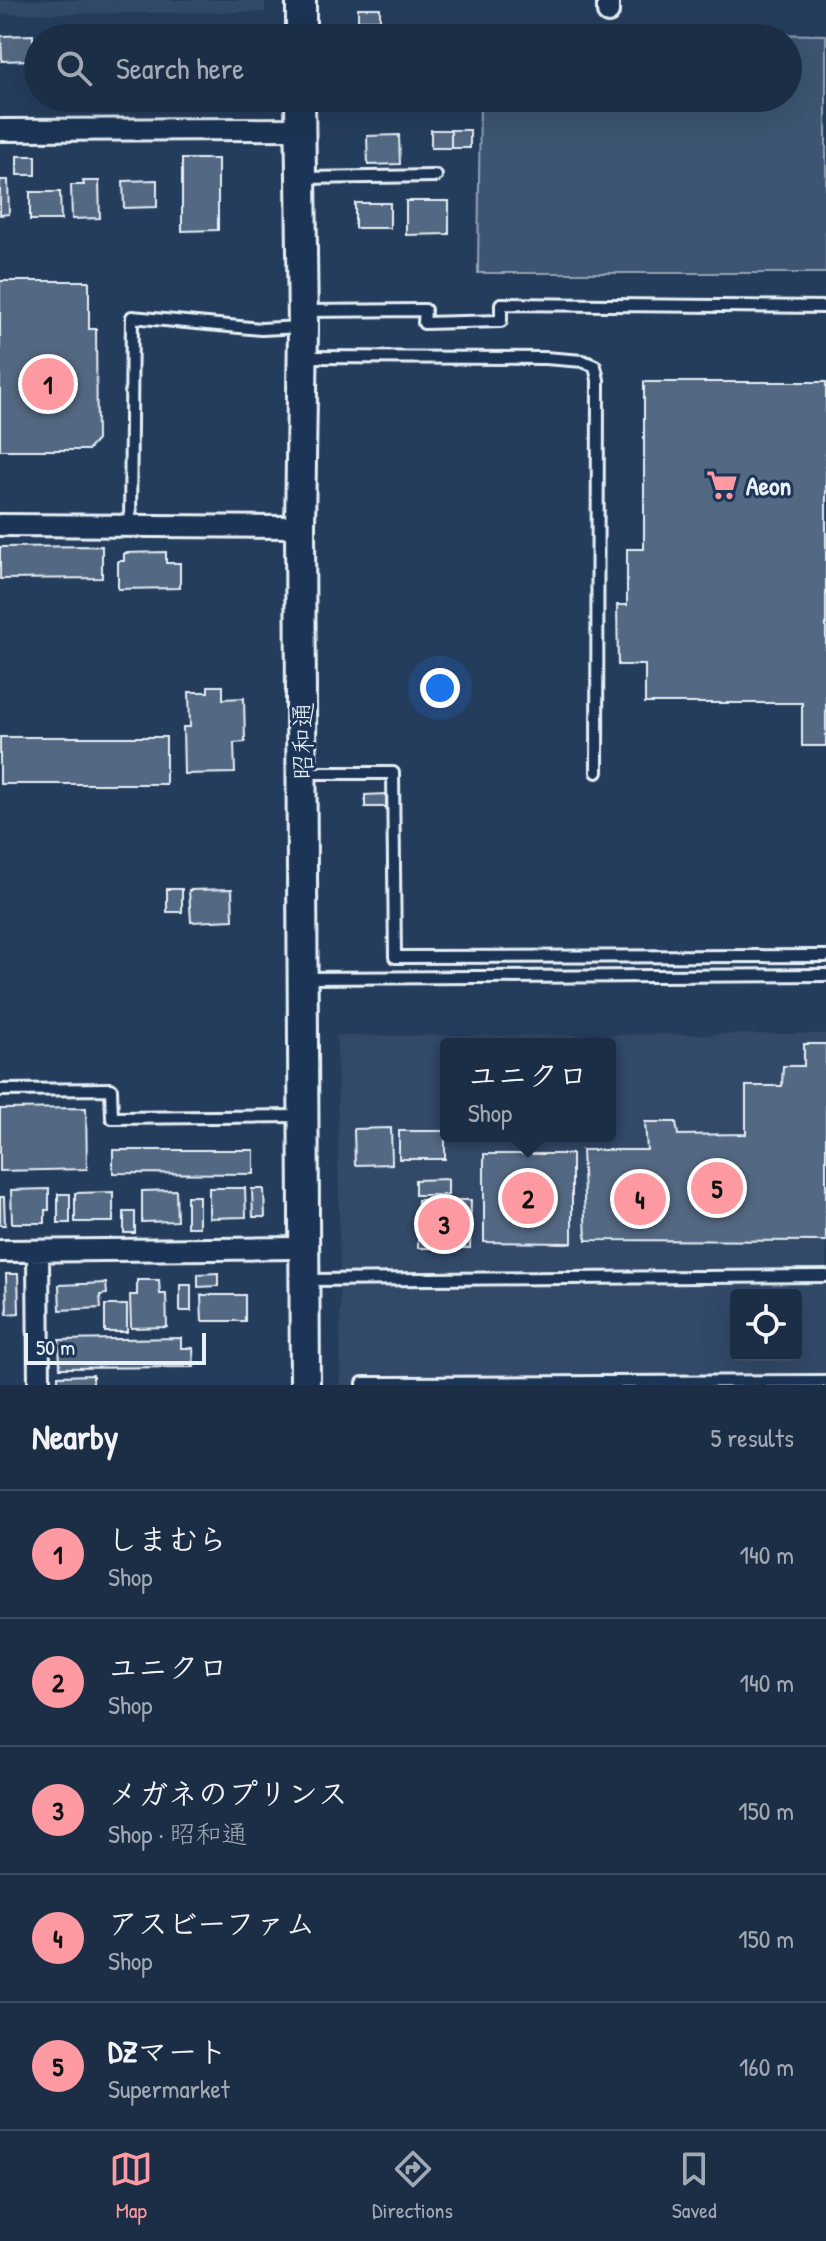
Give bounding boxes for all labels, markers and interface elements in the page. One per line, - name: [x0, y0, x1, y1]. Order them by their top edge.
- search box: [24, 24, 802, 112]
- icon: search: [52, 46, 96, 90]
- text: Search here: [116, 48, 244, 88]
- pin: 1: [22, 354, 74, 414]
- supermarket icon: Aeon: [705, 468, 739, 502]
- place label: Aeon: [746, 468, 791, 503]
- your location: [420, 668, 460, 708]
- street label: 昭和通: [285, 702, 320, 780]
- popup: [440, 1038, 616, 1142]
- text: ユニクロ: [468, 1055, 588, 1095]
- text: Shop: [468, 1095, 512, 1130]
- pin: 5: [691, 1158, 743, 1218]
- pin: 2: [502, 1168, 554, 1228]
- pin: 4: [614, 1169, 666, 1229]
- pin: 3: [418, 1194, 470, 1254]
- map controls: [730, 1289, 802, 1361]
- button: locate: [730, 1289, 802, 1361]
- scale bar: [24, 1329, 206, 1365]
- text: 50 m: [36, 1332, 75, 1362]
- text: Nearby: [32, 1414, 118, 1460]
- text: 5 results: [710, 1420, 794, 1455]
- text: しまむら: [108, 1519, 228, 1559]
- text: 1: [53, 1537, 63, 1572]
- text: 140 m: [740, 1537, 794, 1572]
- text: Shop: [108, 1559, 152, 1594]
- text: ユニクロ: [108, 1647, 229, 1687]
- text: 2: [52, 1665, 64, 1700]
- text: 140 m: [740, 1665, 794, 1700]
- text: Shop: [108, 1687, 152, 1722]
- text: メガネのプリンス: [108, 1773, 348, 1813]
- text: 3: [52, 1793, 64, 1828]
- text: 150 m: [738, 1793, 794, 1828]
- text: Shop · 昭和通: [108, 1816, 248, 1851]
- text: アスビーファム: [108, 1903, 316, 1943]
- text: 4: [53, 1921, 63, 1956]
- text: 150 m: [738, 1921, 794, 1956]
- text: Shop: [108, 1943, 152, 1978]
- text: DZマート: [108, 2031, 227, 2071]
- text: 5: [53, 2049, 64, 2084]
- text: 160 m: [739, 2049, 794, 2084]
- text: Supermarket: [108, 2071, 230, 2106]
- tab: Map: [109, 2147, 153, 2225]
- tab: Directions: [372, 2147, 453, 2225]
- tab: Saved: [672, 2147, 717, 2225]

